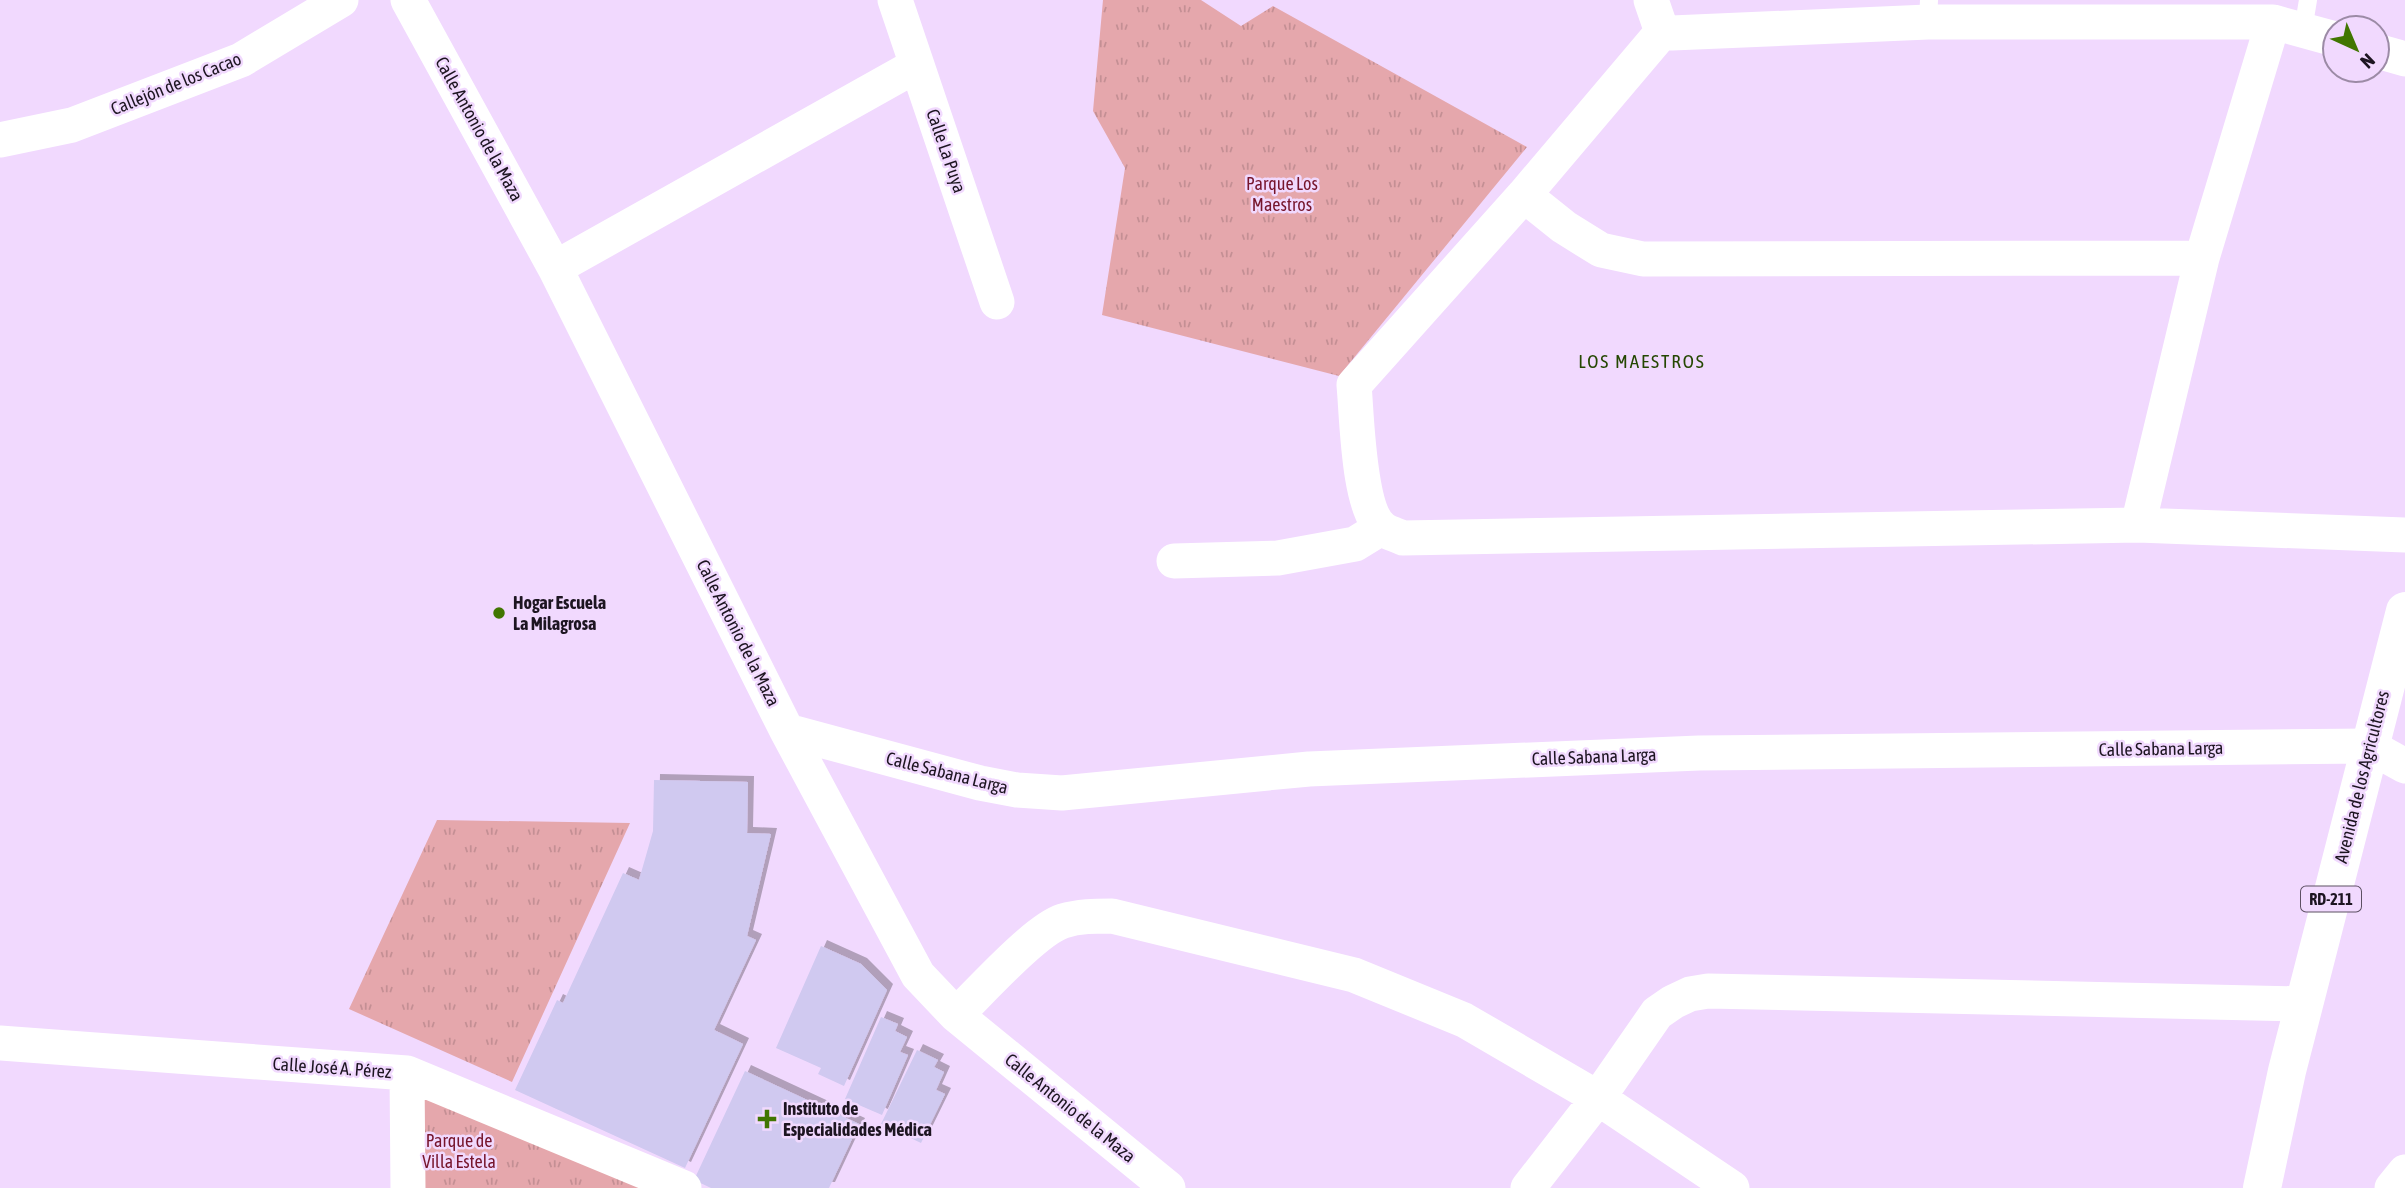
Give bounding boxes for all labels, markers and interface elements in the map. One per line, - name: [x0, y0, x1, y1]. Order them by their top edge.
- north arrow: [2321, 14, 2391, 84]
- street label: Callejón de los Cacao: [108, 48, 244, 119]
- text: N: [2356, 49, 2379, 73]
- street label: Calle Antonio de la Maza: [431, 53, 528, 204]
- street label: Calle La Puya: [922, 106, 971, 196]
- park label: Parque Los Maestros: [1246, 173, 1318, 215]
- district label: LOS MAESTROS: [1578, 350, 1706, 372]
- street label: Calle Antonio de la Maza: [692, 556, 784, 709]
- place label: Hogar Escuela La Milagrosa: [513, 592, 606, 634]
- marker: Hogar Escuela La Milagrosa: [491, 605, 507, 621]
- street label: Avenida de los Agricultores: [2330, 688, 2393, 865]
- street label: Calle Sabana Larga: [2098, 737, 2224, 760]
- street label: Calle Sabana Larga: [1531, 744, 1657, 769]
- street label: Calle Sabana Larga: [884, 747, 1010, 798]
- road number: RD-211: [2301, 886, 2361, 911]
- street label: Calle Antonio de la Maza: [1001, 1049, 1140, 1167]
- street label: Calle José A. Pérez: [272, 1053, 393, 1082]
- place label: Instituto de Especialidades Médica: [783, 1098, 932, 1140]
- marker: Instituto de Especialidades Médica: [757, 1109, 777, 1129]
- park label: Parque de Villa Estela: [422, 1130, 496, 1172]

